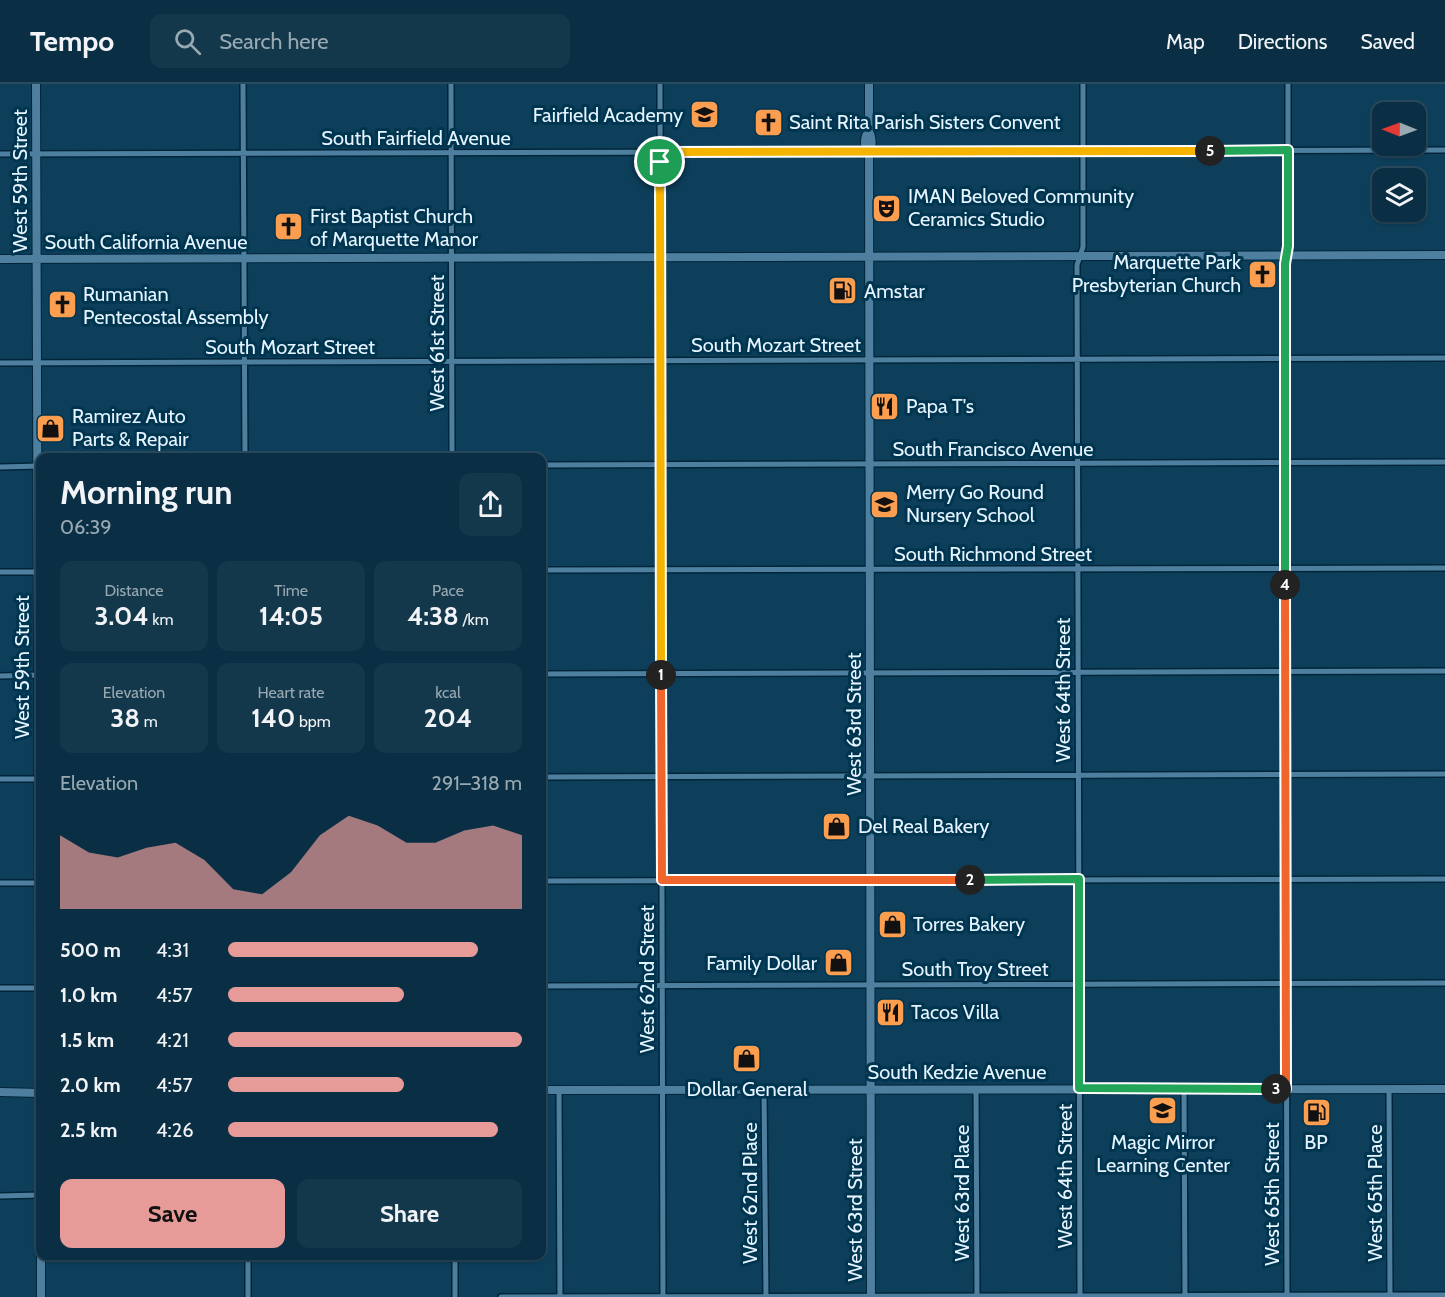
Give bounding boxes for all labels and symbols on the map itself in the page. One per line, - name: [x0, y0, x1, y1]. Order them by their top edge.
- school or university icon: Fairfield Academy: [688, 99, 720, 131]
- north arrow: [1372, 102, 1426, 156]
- place label: Fairfield Academy: [533, 103, 683, 127]
- church icon: Saint Rita Parish Sisters Convent: [752, 106, 784, 138]
- street label: West 59th Street: [8, 109, 32, 253]
- place label: Saint Rita Parish Sisters Convent: [789, 110, 1061, 134]
- street label: South Fairfield Avenue: [321, 126, 511, 150]
- pin: [634, 136, 685, 187]
- pin: 5: [1195, 136, 1225, 166]
- place label: IMAN Beloved Community Ceramics Studio: [908, 184, 1134, 231]
- theatre icon: IMAN Beloved Community Ceramics Studio: [871, 192, 903, 224]
- place label: First Baptist Church of Marquette Manor: [310, 204, 479, 251]
- church icon: First Baptist Church of Marquette Manor: [273, 211, 305, 243]
- street label: South California Avenue: [45, 230, 247, 254]
- place label: Marquette Park Presbyterian Church: [1072, 250, 1241, 297]
- church icon: Marquette Park Presbyterian Church: [1246, 258, 1278, 290]
- street label: West 61st Street: [425, 274, 449, 411]
- fuel station icon: Amstar: [827, 275, 859, 307]
- place label: Amstar: [864, 279, 925, 303]
- place label: Rumanian Pentecostal Assembly: [83, 282, 269, 329]
- church icon: Rumanian Pentecostal Assembly: [46, 289, 78, 321]
- street label: South Mozart Street: [691, 333, 861, 357]
- street label: South Mozart Street: [205, 335, 375, 359]
- restaurant icon: Papa T's: [869, 390, 901, 422]
- place label: Papa T's: [906, 394, 974, 418]
- place label: Ramirez Auto Parts & Repair: [72, 404, 189, 451]
- shop icon: Ramirez Auto Parts & Repair: [35, 412, 67, 444]
- street label: South Francisco Avenue: [892, 437, 1094, 461]
- place label: Merry Go Round Nursery School: [906, 480, 1044, 527]
- school or university icon: Merry Go Round Nursery School: [869, 488, 901, 520]
- street label: South Richmond Street: [894, 542, 1092, 566]
- pin: 4: [1270, 570, 1300, 600]
- street label: West 59th Street: [10, 595, 34, 739]
- street label: West 64th Street: [1051, 618, 1075, 762]
- street label: West 63rd Street: [842, 652, 866, 796]
- pin: 1: [646, 660, 676, 690]
- shop icon: Del Real Bakery: [821, 810, 853, 842]
- place label: Del Real Bakery: [858, 814, 989, 838]
- pin: 2: [955, 865, 985, 895]
- street label: West 62nd Street: [635, 905, 659, 1053]
- shop icon: Torres Bakery: [876, 908, 908, 940]
- place label: Torres Bakery: [913, 912, 1025, 936]
- shop icon: Family Dollar: [822, 947, 854, 979]
- place label: Family Dollar: [706, 951, 818, 975]
- street label: South Troy Street: [902, 957, 1049, 981]
- restaurant icon: Tacos Villa: [874, 996, 906, 1028]
- place label: Tacos Villa: [911, 1000, 1000, 1024]
- shop icon: Dollar General: [731, 1042, 763, 1074]
- street label: South Kedzie Avenue: [867, 1060, 1047, 1084]
- pin: 3: [1261, 1074, 1291, 1104]
- place label: Dollar General: [687, 1077, 808, 1101]
- school or university icon: Magic Mirror Learning Center: [1147, 1095, 1179, 1127]
- fuel station icon: BP: [1300, 1096, 1332, 1128]
- street label: West 64th Street: [1053, 1104, 1077, 1248]
- street label: West 62nd Place: [738, 1122, 762, 1264]
- street label: West 65th Street: [1260, 1122, 1284, 1266]
- street label: West 63rd Place: [950, 1125, 974, 1261]
- street label: West 65th Place: [1363, 1125, 1387, 1262]
- place label: Magic Mirror Learning Center: [1096, 1130, 1230, 1177]
- place label: BP: [1304, 1130, 1328, 1154]
- street label: West 63rd Street: [843, 1138, 867, 1282]

